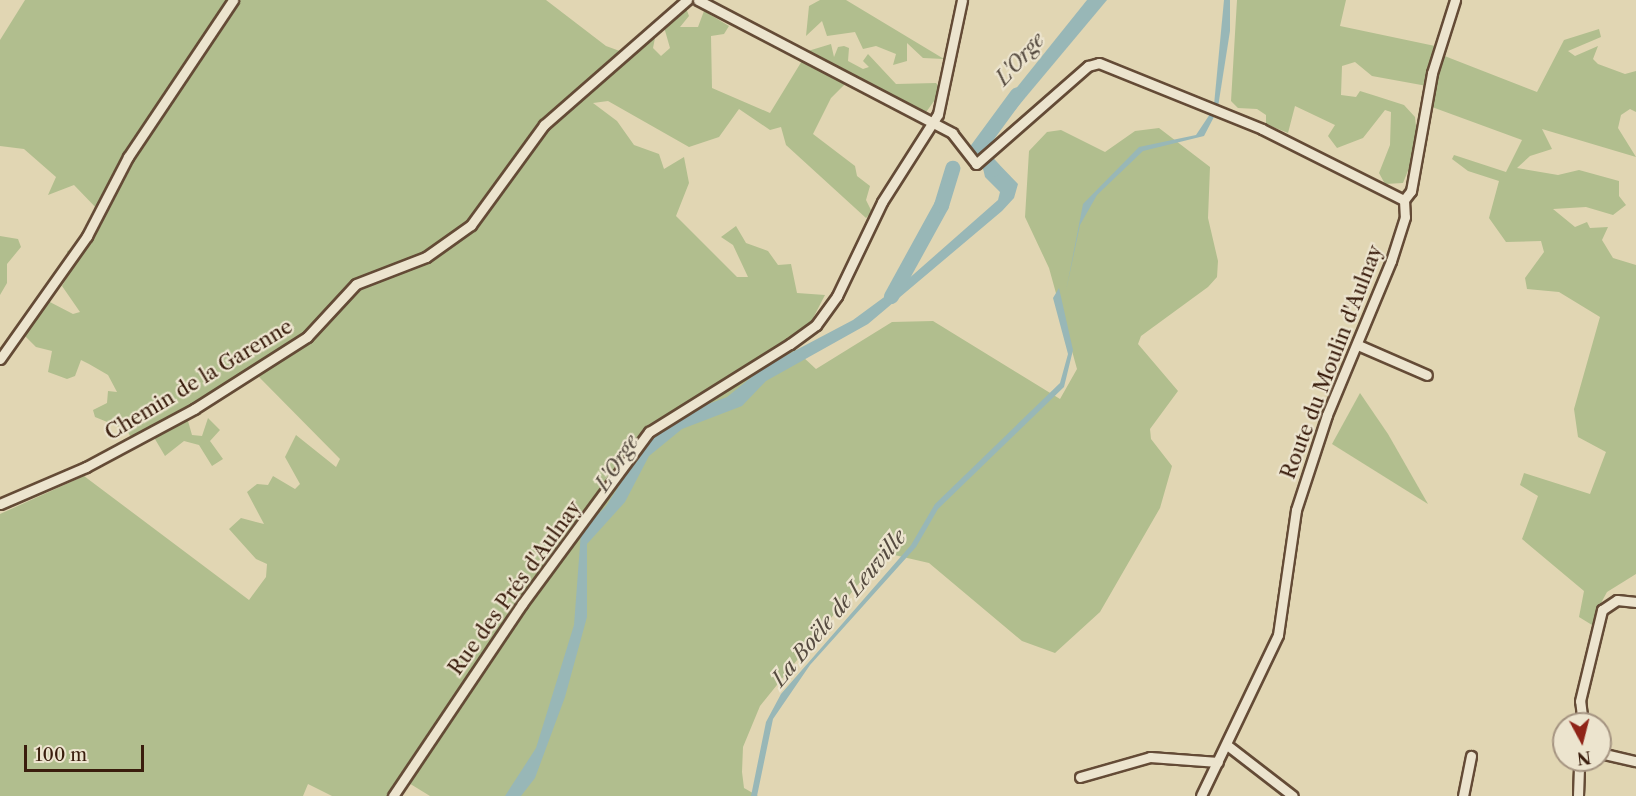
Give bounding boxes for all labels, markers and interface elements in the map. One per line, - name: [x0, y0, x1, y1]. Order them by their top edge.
- water label: L'Orge: [990, 28, 1050, 90]
- street label: Route du Moulin d'Aulnay: [1276, 242, 1388, 482]
- street label: Chemin de la Garenne: [101, 314, 297, 446]
- water label: L'Orge: [590, 430, 644, 496]
- street label: Rue des Prés d'Aulnay: [444, 496, 586, 680]
- water label: La Boële de Leuville: [766, 525, 912, 691]
- north arrow: [1552, 712, 1612, 772]
- scale bar: [27, 733, 147, 771]
- text: 100 m: [35, 744, 87, 766]
- text: N: [1576, 747, 1592, 769]

